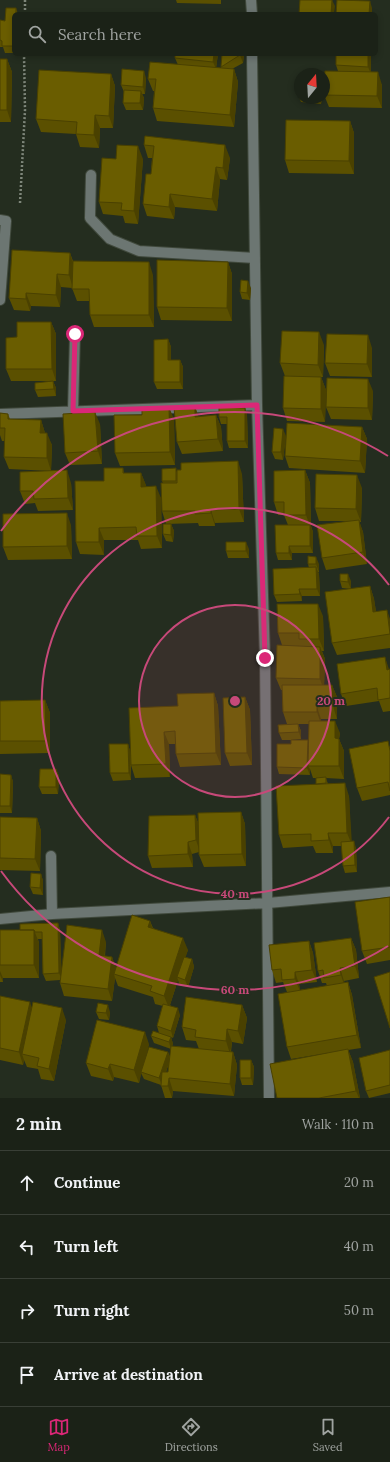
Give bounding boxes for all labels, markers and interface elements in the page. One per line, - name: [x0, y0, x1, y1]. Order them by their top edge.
- search box: [12, 12, 378, 56]
- icon: search: [26, 23, 48, 45]
- text: Search here: [58, 25, 141, 44]
- north arrow: [294, 68, 330, 104]
- route start: [66, 325, 84, 343]
- route end: [256, 649, 274, 667]
- text: 20 m: [317, 693, 345, 708]
- centre of rings: [228, 694, 242, 708]
- text: 40 m: [221, 886, 249, 901]
- text: 60 m: [221, 982, 249, 997]
- text: 2 min: [16, 1113, 62, 1135]
- text: Walk · 110 m: [302, 1116, 374, 1133]
- icon: ahead: [16, 1172, 38, 1194]
- text: Continue: [54, 1173, 120, 1192]
- text: 20 m: [344, 1174, 374, 1191]
- icon: left: [16, 1236, 38, 1258]
- text: Turn left: [54, 1237, 118, 1256]
- text: 40 m: [344, 1238, 374, 1255]
- icon: right: [16, 1300, 38, 1322]
- text: Turn right: [54, 1301, 130, 1320]
- text: 50 m: [344, 1302, 374, 1319]
- icon: arrive: [16, 1364, 38, 1386]
- text: Arrive at destination: [54, 1365, 203, 1384]
- tab: Map: [47, 1416, 70, 1454]
- tab: Directions: [165, 1416, 218, 1454]
- tab: Saved: [313, 1416, 343, 1454]

